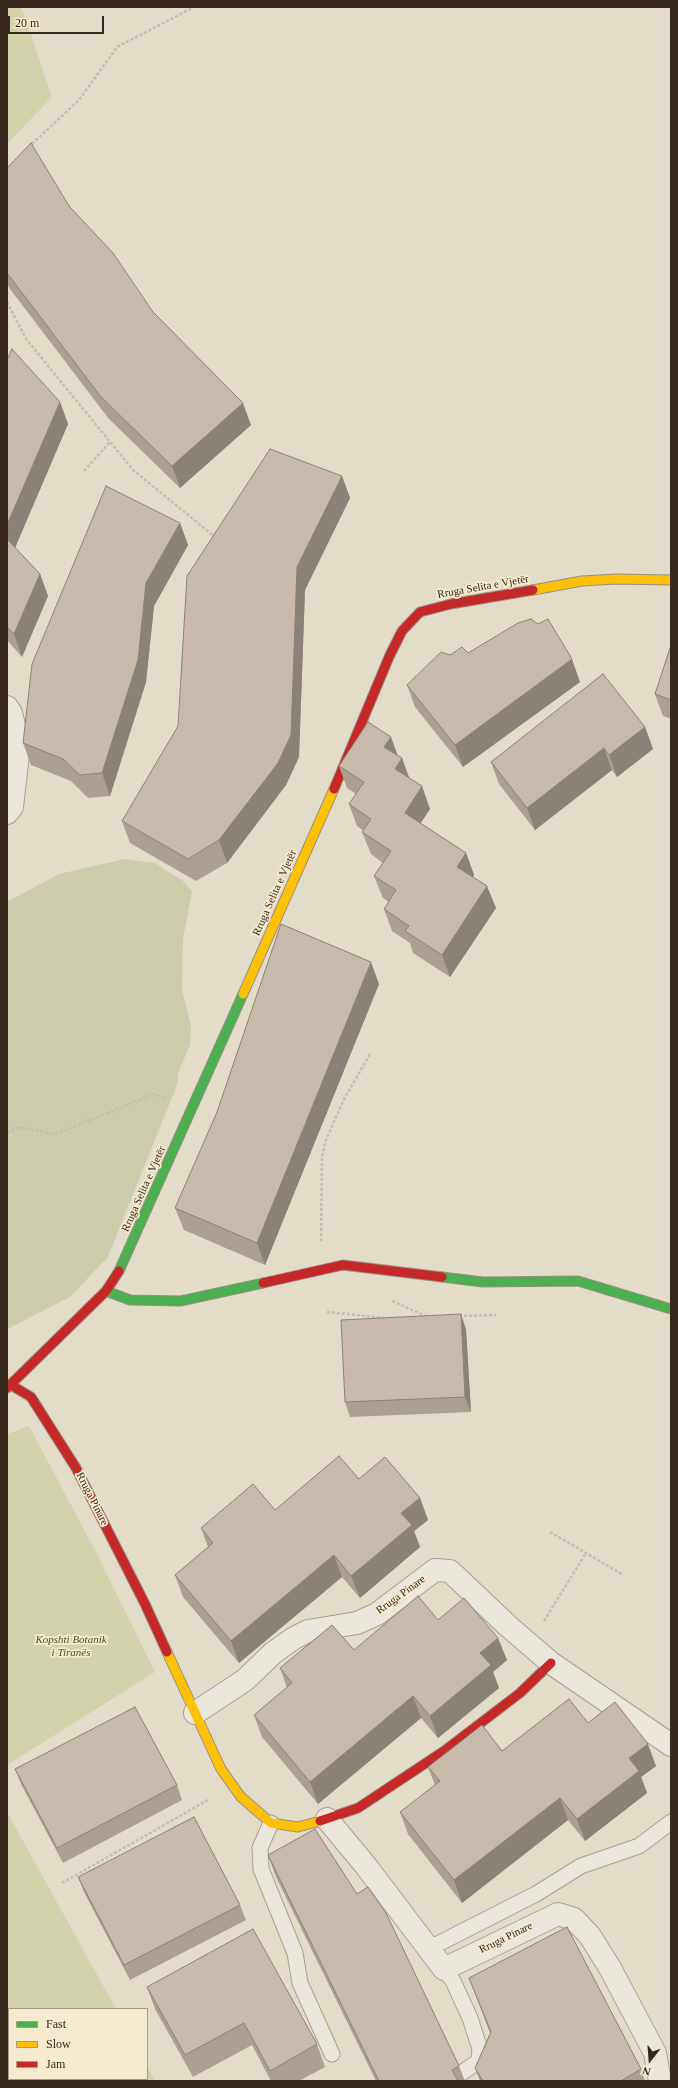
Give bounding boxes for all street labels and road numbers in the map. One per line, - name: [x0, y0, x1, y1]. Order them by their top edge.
- street label: Rruga Selita e Vjetër: [436, 572, 530, 602]
- street label: Rruga Selita e Vjetër: [250, 848, 300, 938]
- street label: Rruga Selita e Vjetër: [119, 1144, 169, 1234]
- street label: Rruga Pinare: [73, 1470, 111, 1528]
- street label: Rruga Pinare: [374, 1573, 428, 1617]
- street label: Rruga Pinare: [477, 1919, 535, 1957]

